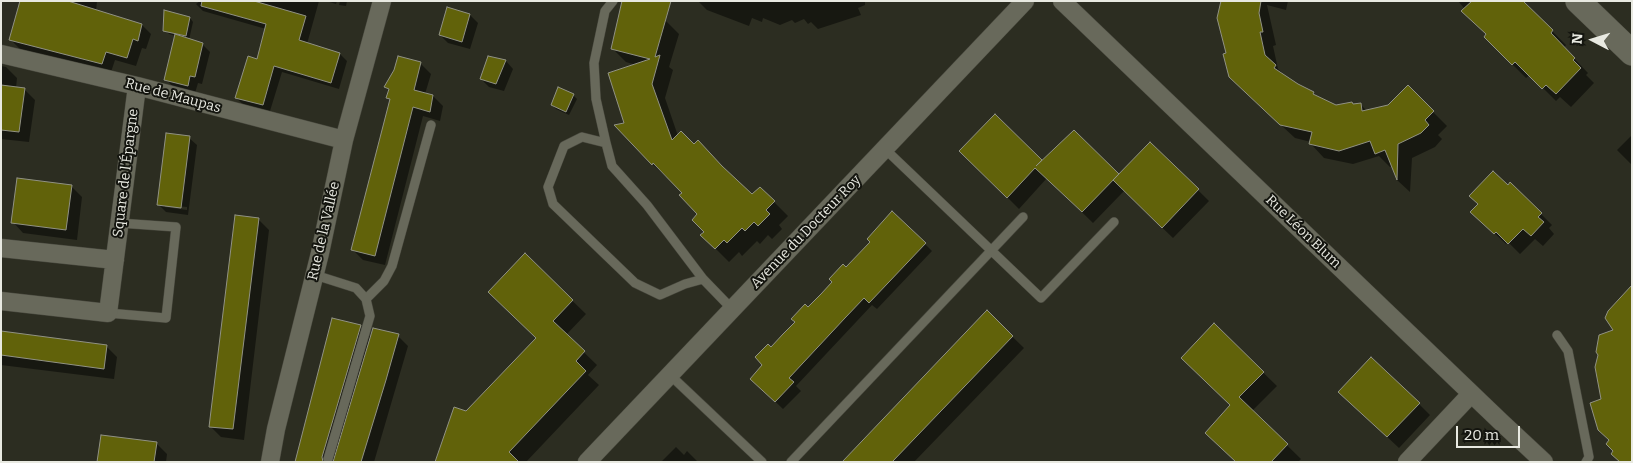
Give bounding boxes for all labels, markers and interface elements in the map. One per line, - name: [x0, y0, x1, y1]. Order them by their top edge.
- north arrow: [1568, 15, 1618, 65]
- text: N: [1569, 33, 1586, 45]
- street label: Rue de Maupas: [123, 75, 223, 117]
- street label: Square de l'Épargne: [110, 108, 142, 238]
- street label: Avenue du Docteur Roy: [747, 172, 865, 292]
- street label: Rue de la Vallée: [304, 180, 344, 282]
- street label: Rue Léon Blum: [1262, 192, 1344, 272]
- scale bar: [1458, 416, 1522, 448]
- text: 20 m: [1464, 426, 1499, 444]

